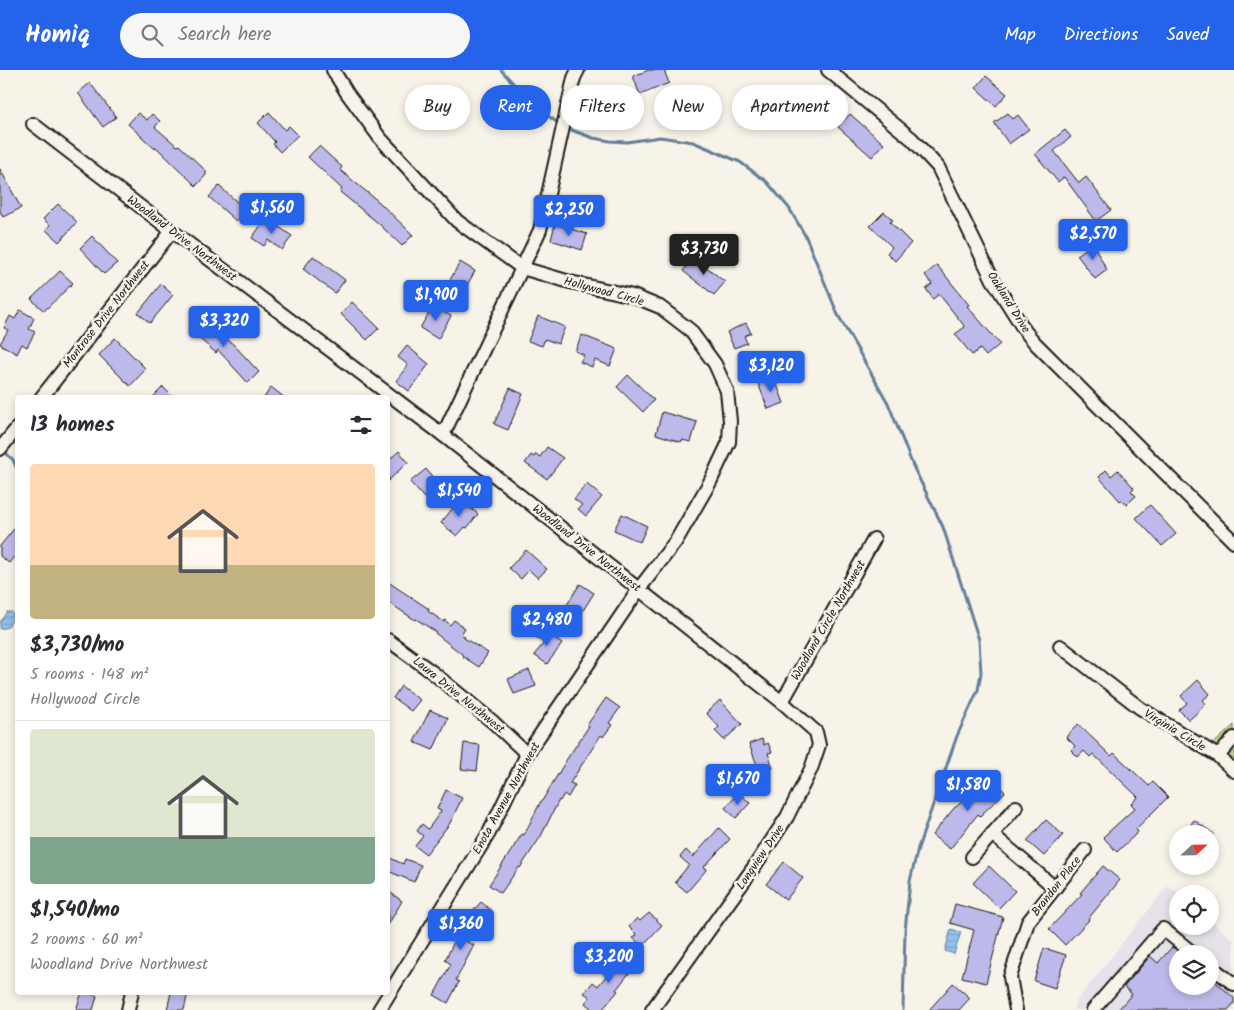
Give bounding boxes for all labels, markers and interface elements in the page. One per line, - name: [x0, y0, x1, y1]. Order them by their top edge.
- search box: [120, 13, 470, 58]
- text: Homiq: [25, 16, 90, 55]
- text: Search here: [178, 20, 272, 50]
- icon: search: [138, 21, 166, 49]
- text: Map: [1004, 21, 1036, 50]
- text: Directions: [1064, 21, 1138, 50]
- text: Saved: [1166, 21, 1209, 50]
- chip: Buy: [405, 85, 470, 130]
- chip: Rent: [480, 85, 551, 130]
- chip: Filters: [561, 85, 644, 130]
- chip: New: [654, 85, 722, 130]
- chip: Apartment: [732, 85, 848, 130]
- street label: Woodland Drive Northwest: [123, 191, 241, 286]
- pin: $1,560: [231, 192, 313, 235]
- pin: $2,250: [528, 194, 610, 237]
- text: $1,560: [250, 196, 294, 221]
- text: $2,250: [545, 198, 593, 223]
- pin: $2,570: [1052, 218, 1134, 261]
- text: $2,570: [1070, 222, 1116, 247]
- pin: $3,730: [663, 234, 745, 276]
- text: $3,730: [681, 237, 727, 262]
- street label: Montrose Drive Northwest: [58, 256, 155, 372]
- street label: Oakland Drive: [982, 268, 1035, 337]
- street label: Hollywood Circle: [562, 272, 647, 311]
- pin: $1,900: [395, 280, 477, 322]
- text: $1,900: [414, 283, 458, 308]
- pin: $3,320: [183, 306, 265, 348]
- text: $3,320: [200, 309, 248, 334]
- pin: $3,120: [730, 350, 812, 393]
- text: $3,120: [749, 354, 793, 379]
- text: 13 homes: [30, 409, 115, 442]
- icon: filters: [347, 411, 375, 439]
- pin: $1,540: [418, 476, 500, 518]
- text: $1,540: [437, 479, 481, 504]
- icon: home: [158, 496, 248, 586]
- street label: Woodland Drive Northwest: [528, 500, 645, 597]
- street label: Woodland Circle Northwest: [786, 556, 871, 684]
- pin: $2,480: [506, 604, 588, 647]
- text: $2,480: [522, 608, 572, 633]
- text: $3,730/mo: [30, 629, 124, 662]
- street label: Laura Drive Northwest: [408, 652, 509, 739]
- text: 5 rooms · 148 m²: [30, 662, 149, 687]
- text: Hollywood Circle: [30, 687, 140, 712]
- street label: Virginia Circle: [1140, 704, 1210, 757]
- street label: Enota Avenue Northwest: [468, 738, 545, 858]
- icon: home: [158, 762, 248, 852]
- pin: $1,670: [697, 764, 779, 806]
- text: $1,670: [717, 767, 759, 792]
- pin: $1,580: [927, 770, 1009, 812]
- text: $1,580: [946, 773, 990, 798]
- street label: Longview Drive: [731, 820, 790, 894]
- north arrow: [1169, 825, 1219, 875]
- map controls: [1169, 825, 1219, 995]
- street label: Brandon Place: [1027, 852, 1086, 921]
- button: locate: [1169, 885, 1219, 935]
- text: $1,540/mo: [30, 894, 120, 927]
- pin: $1,360: [420, 908, 502, 951]
- text: $1,360: [439, 912, 483, 937]
- text: 2 rooms · 60 m²: [30, 927, 143, 952]
- pin: $3,200: [568, 942, 650, 984]
- text: $3,200: [585, 945, 633, 970]
- button: layers: [1169, 945, 1219, 995]
- text: Woodland Drive Northwest: [30, 952, 208, 977]

